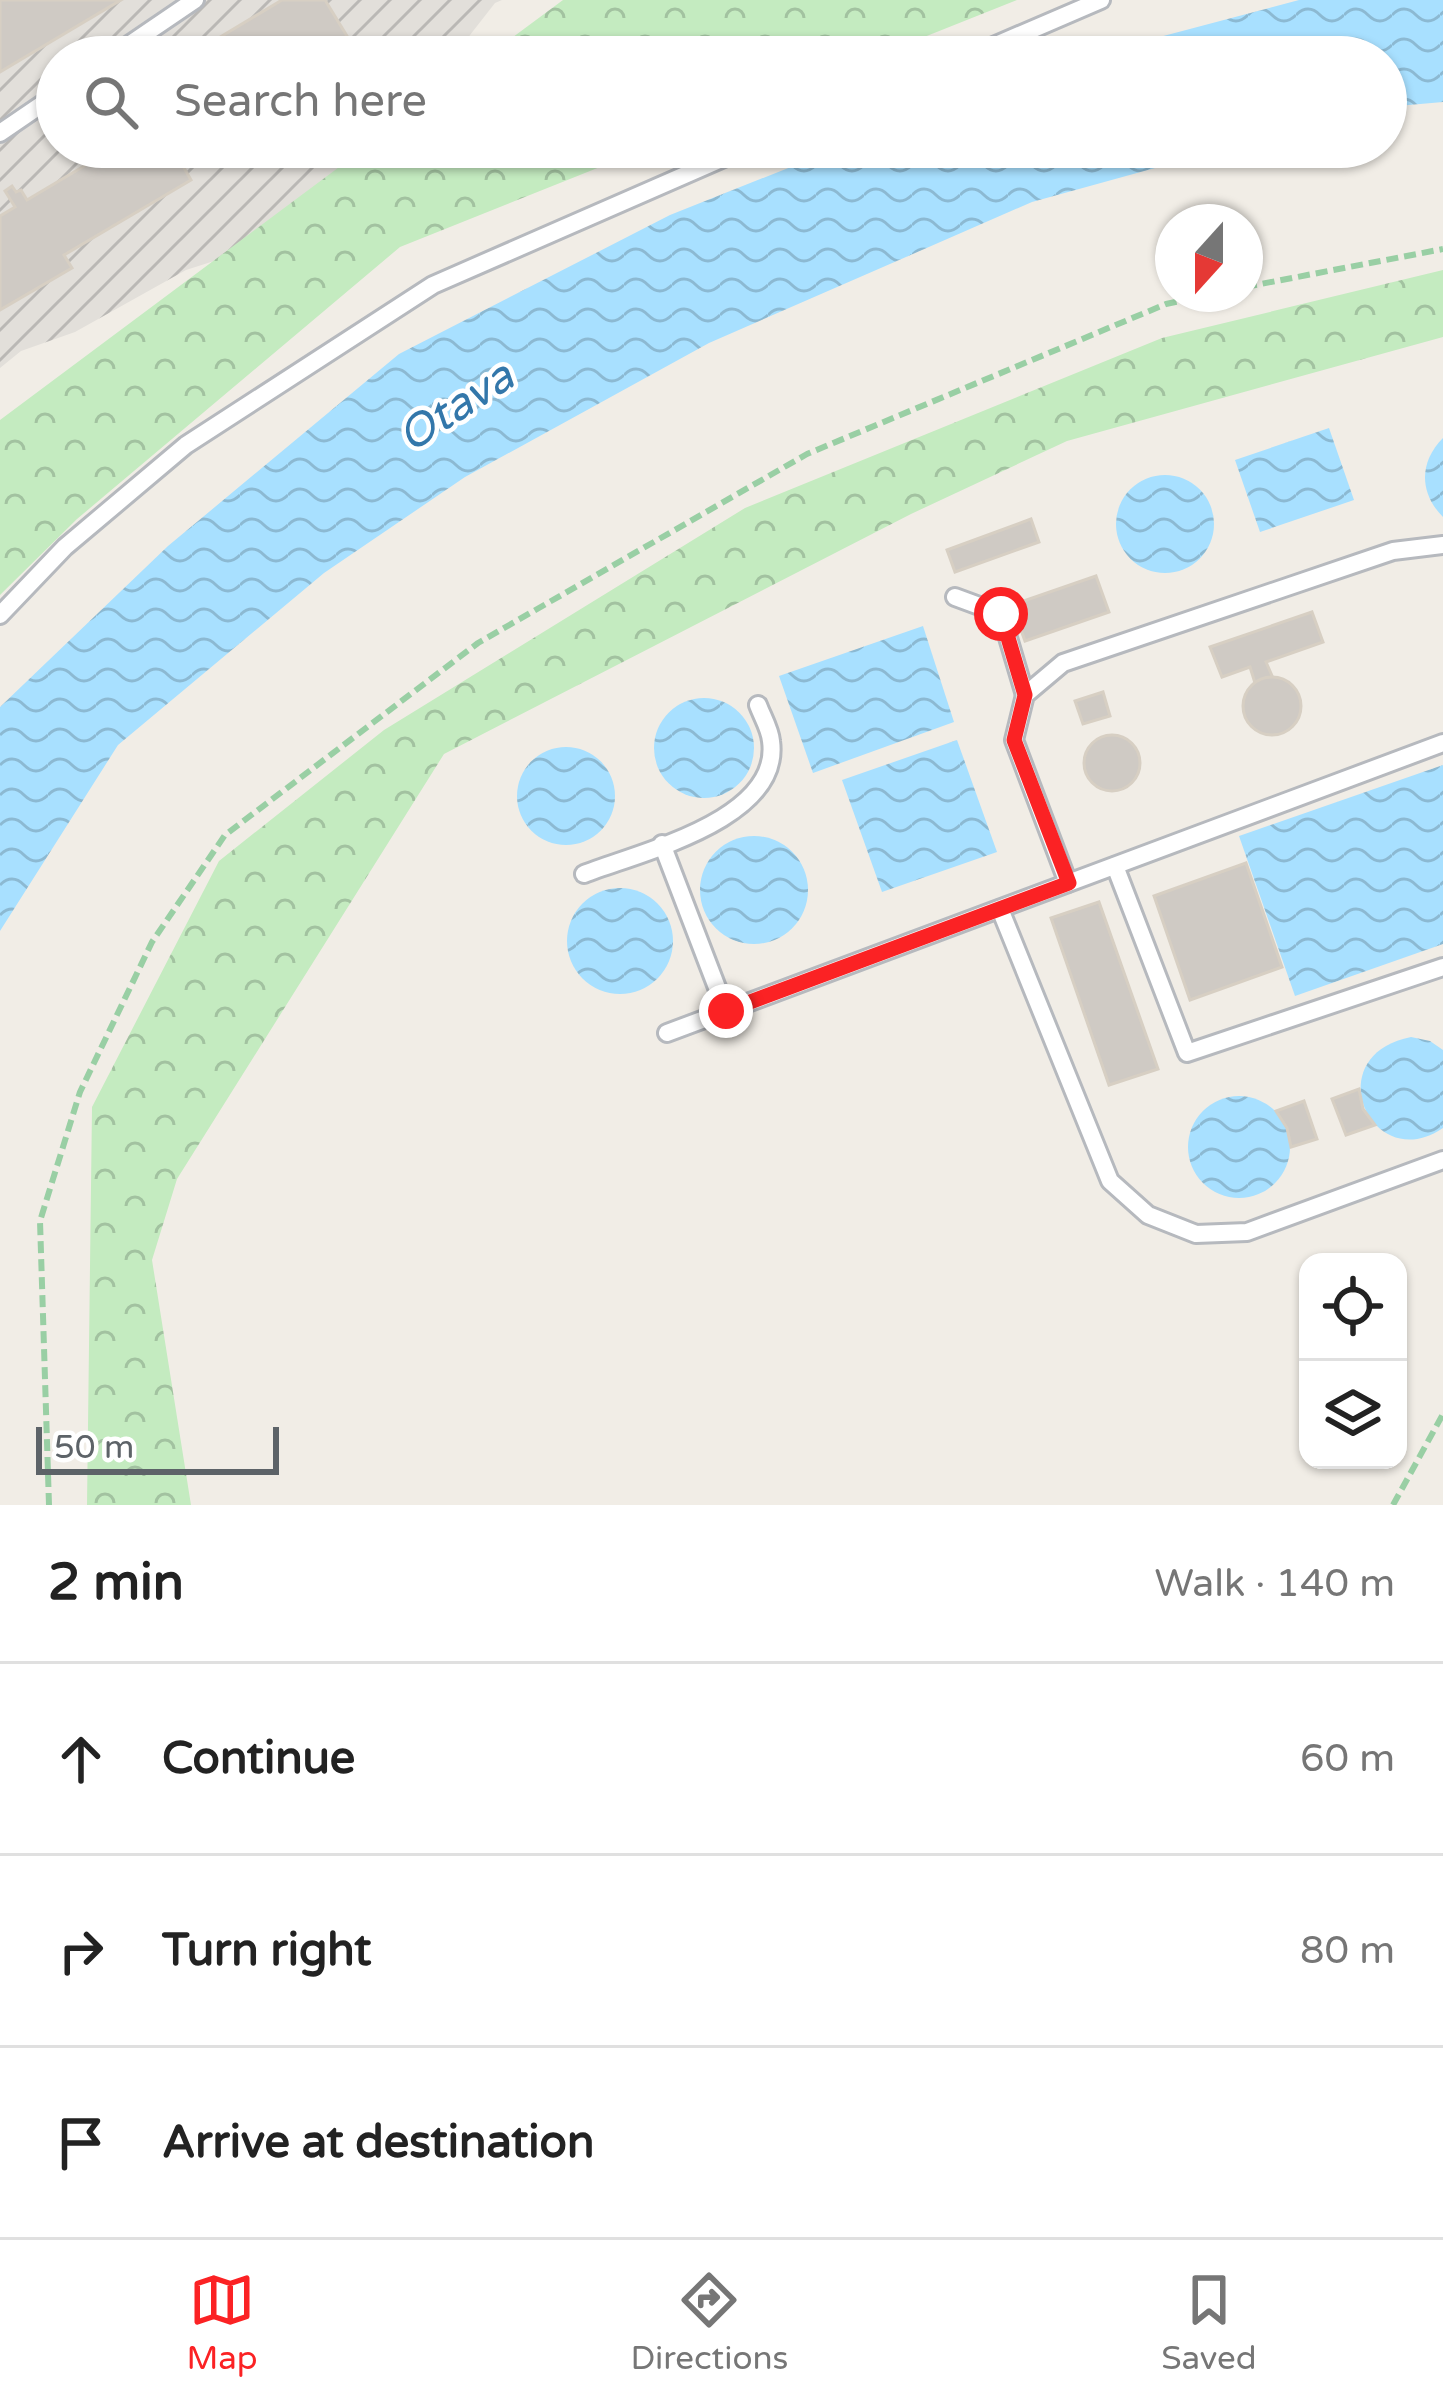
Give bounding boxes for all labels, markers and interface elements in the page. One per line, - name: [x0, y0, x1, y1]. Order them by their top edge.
- search box: [36, 36, 1407, 168]
- icon: search: [78, 69, 144, 135]
- text: Search here: [174, 75, 427, 129]
- north arrow: [1155, 204, 1263, 312]
- water label: Otava: [388, 349, 526, 464]
- route start: [974, 587, 1028, 641]
- route end: [699, 984, 753, 1038]
- map controls: [1299, 1253, 1407, 1469]
- button: locate: [1299, 1253, 1407, 1361]
- button: layers: [1299, 1361, 1407, 1469]
- scale bar: [36, 1421, 279, 1474]
- text: 50 m: [54, 1428, 134, 1467]
- text: 2 min: [48, 1552, 184, 1614]
- text: Walk · 140 m: [1154, 1560, 1395, 1607]
- icon: ahead: [48, 1726, 114, 1792]
- text: Continue: [162, 1732, 355, 1786]
- text: 60 m: [1300, 1735, 1395, 1782]
- icon: right: [48, 1918, 114, 1984]
- text: Turn right: [162, 1924, 371, 1978]
- text: 80 m: [1300, 1927, 1395, 1974]
- icon: arrive: [48, 2110, 114, 2176]
- text: Arrive at destination: [162, 2116, 594, 2170]
- tab: Map: [186, 2267, 258, 2378]
- tab: Directions: [630, 2267, 788, 2378]
- tab: Saved: [1161, 2267, 1257, 2378]

